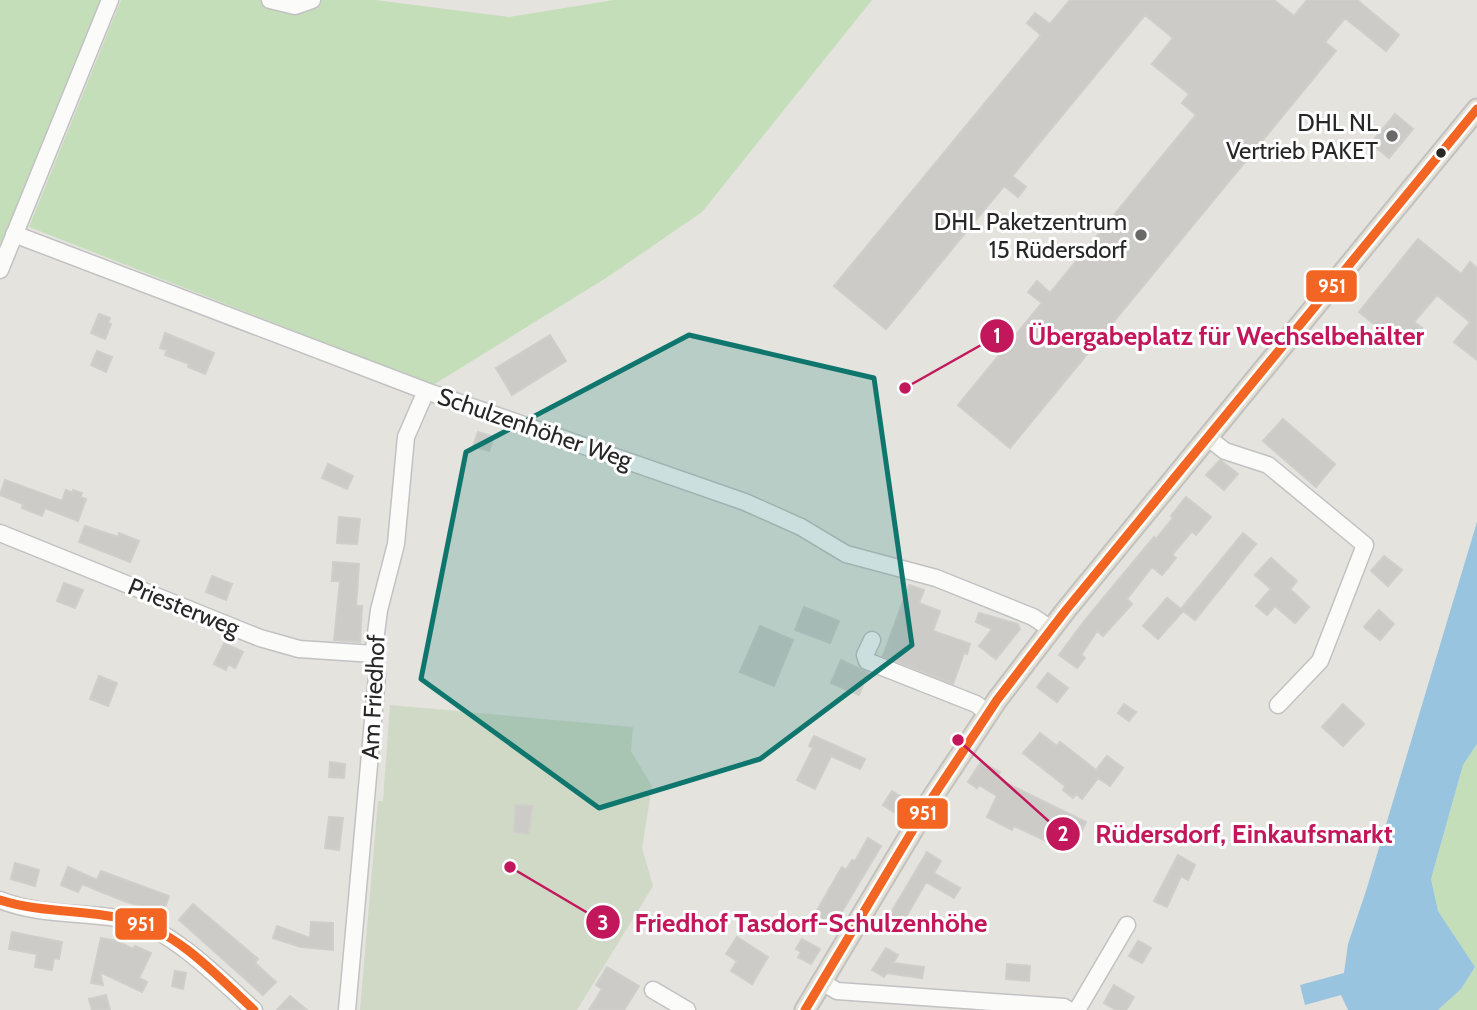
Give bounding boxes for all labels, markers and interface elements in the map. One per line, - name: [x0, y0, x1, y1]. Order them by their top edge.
- place label: DHL NL Vertrieb PAKET: [1226, 108, 1378, 165]
- marker: DHL NL Vertrieb PAKET: [1384, 128, 1400, 144]
- unlabelled marker: [1434, 146, 1448, 160]
- place label: DHL Paketzentrum 15 Rüdersdorf: [934, 207, 1127, 264]
- marker: DHL Paketzentrum 15 Rüdersdorf: [1133, 227, 1149, 243]
- line badge: 951: [1305, 269, 1358, 303]
- text: 951: [1318, 275, 1346, 298]
- callout: Übergabeplatz für Wechselbehälter: [979, 312, 1439, 359]
- text: Übergabeplatz für Wechselbehälter: [1028, 320, 1425, 352]
- text: 1: [993, 323, 1001, 348]
- street label: Schulzenhöher Weg: [434, 381, 637, 475]
- street label: Priesterweg: [124, 571, 245, 643]
- street label: Am Friedhof: [355, 634, 391, 760]
- line badge: 951: [896, 797, 949, 830]
- text: 951: [909, 802, 937, 825]
- callout: Rüdersdorf, Einkaufsmarkt: [1046, 811, 1406, 858]
- text: Rüdersdorf, Einkaufsmarkt: [1095, 818, 1393, 850]
- text: 2: [1057, 821, 1069, 846]
- callout: Friedhof Tasdorf-Schulzenhöhe: [585, 899, 1001, 946]
- line badge: 951: [114, 907, 168, 941]
- text: Friedhof Tasdorf-Schulzenhöhe: [635, 907, 987, 939]
- text: 3: [597, 910, 609, 935]
- text: 951: [127, 913, 155, 936]

